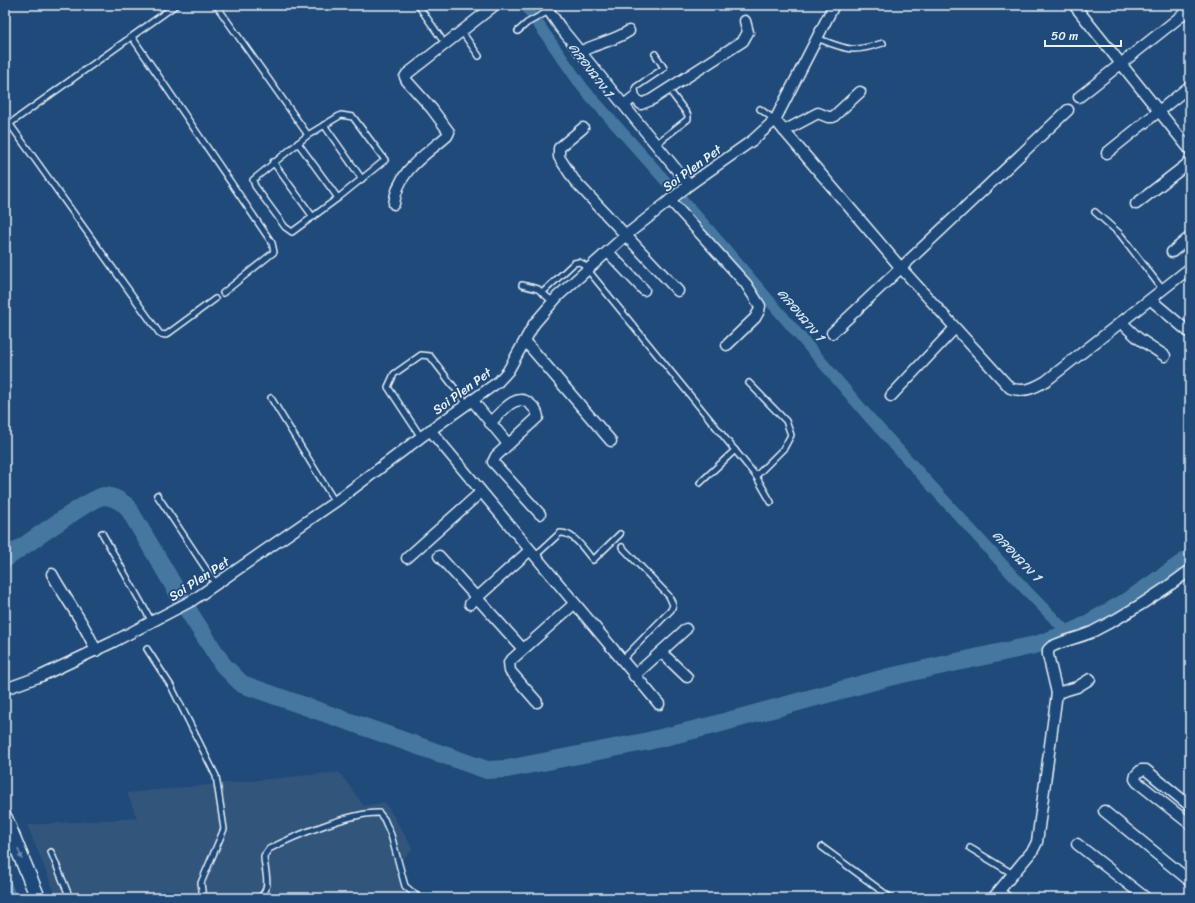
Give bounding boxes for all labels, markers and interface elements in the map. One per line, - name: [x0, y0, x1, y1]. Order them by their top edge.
- scale bar: [1045, 22, 1121, 48]
- text: 50 m: [1051, 25, 1078, 47]
- water label: คลองฉาง 1: [562, 37, 621, 105]
- street label: Soi Plen Pet: [657, 138, 727, 198]
- water label: คลองฉาง 1: [771, 283, 832, 349]
- street label: Soi Plen Pet: [427, 361, 497, 421]
- water label: คลองฉาง 1: [986, 524, 1049, 589]
- street label: Soi Plen Pet: [164, 550, 235, 607]
- one-way arrow: [17, 848, 23, 860]

